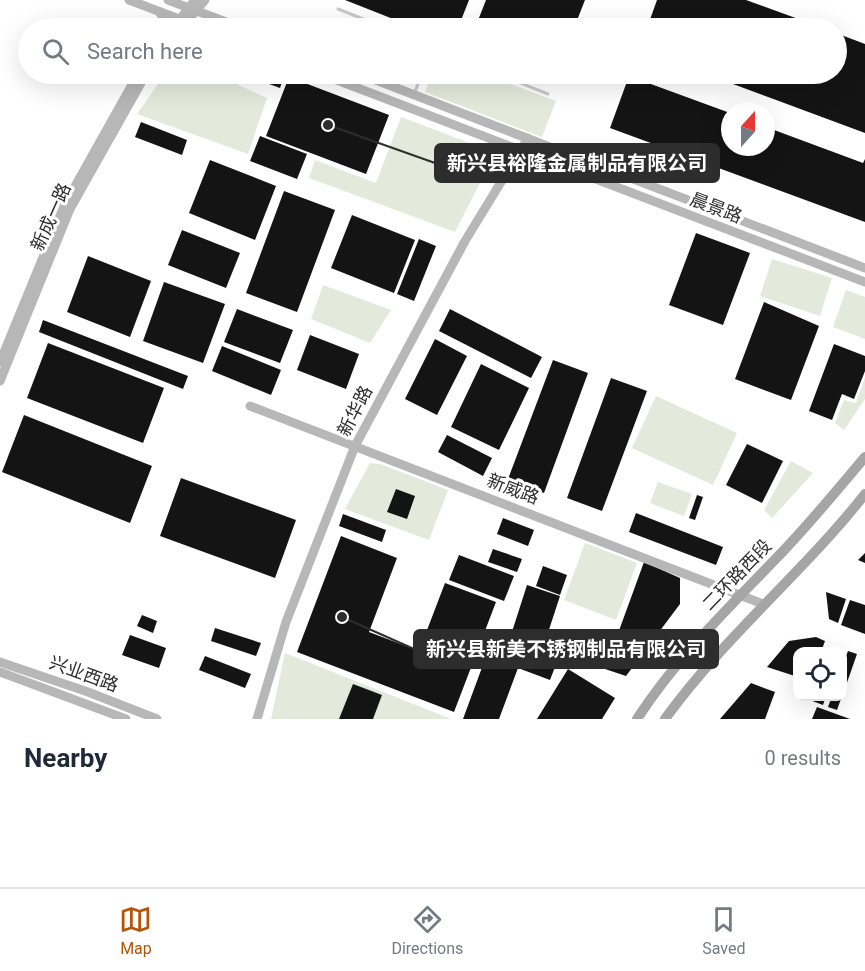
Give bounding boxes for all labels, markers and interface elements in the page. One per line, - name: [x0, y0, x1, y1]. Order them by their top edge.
- search box: [18, 18, 847, 84]
- icon: search: [39, 35, 72, 68]
- text: Search here: [87, 39, 203, 64]
- north arrow: [721, 102, 775, 156]
- callout: 新兴县裕隆金属制品有限公司: [435, 144, 719, 182]
- text: 新兴县裕隆金属制品有限公司: [447, 151, 707, 175]
- street label: 新成一路: [26, 180, 75, 254]
- street label: 晨景路: [687, 188, 745, 227]
- street label: 新华路: [333, 382, 376, 440]
- street label: 新威路: [484, 469, 542, 508]
- street label: 二环路西段: [698, 535, 775, 614]
- callout: 新兴县新美不锈钢制品有限公司: [414, 630, 718, 668]
- text: 新兴县新美不锈钢制品有限公司: [426, 637, 706, 661]
- map controls: [793, 647, 847, 701]
- button: locate: [793, 647, 847, 701]
- street label: 兴业西路: [47, 651, 122, 696]
- text: Nearby: [24, 743, 107, 773]
- text: 0 results: [765, 746, 841, 770]
- tab: Map: [119, 903, 152, 958]
- tab: Directions: [391, 903, 463, 958]
- tab: Saved: [702, 903, 746, 958]

